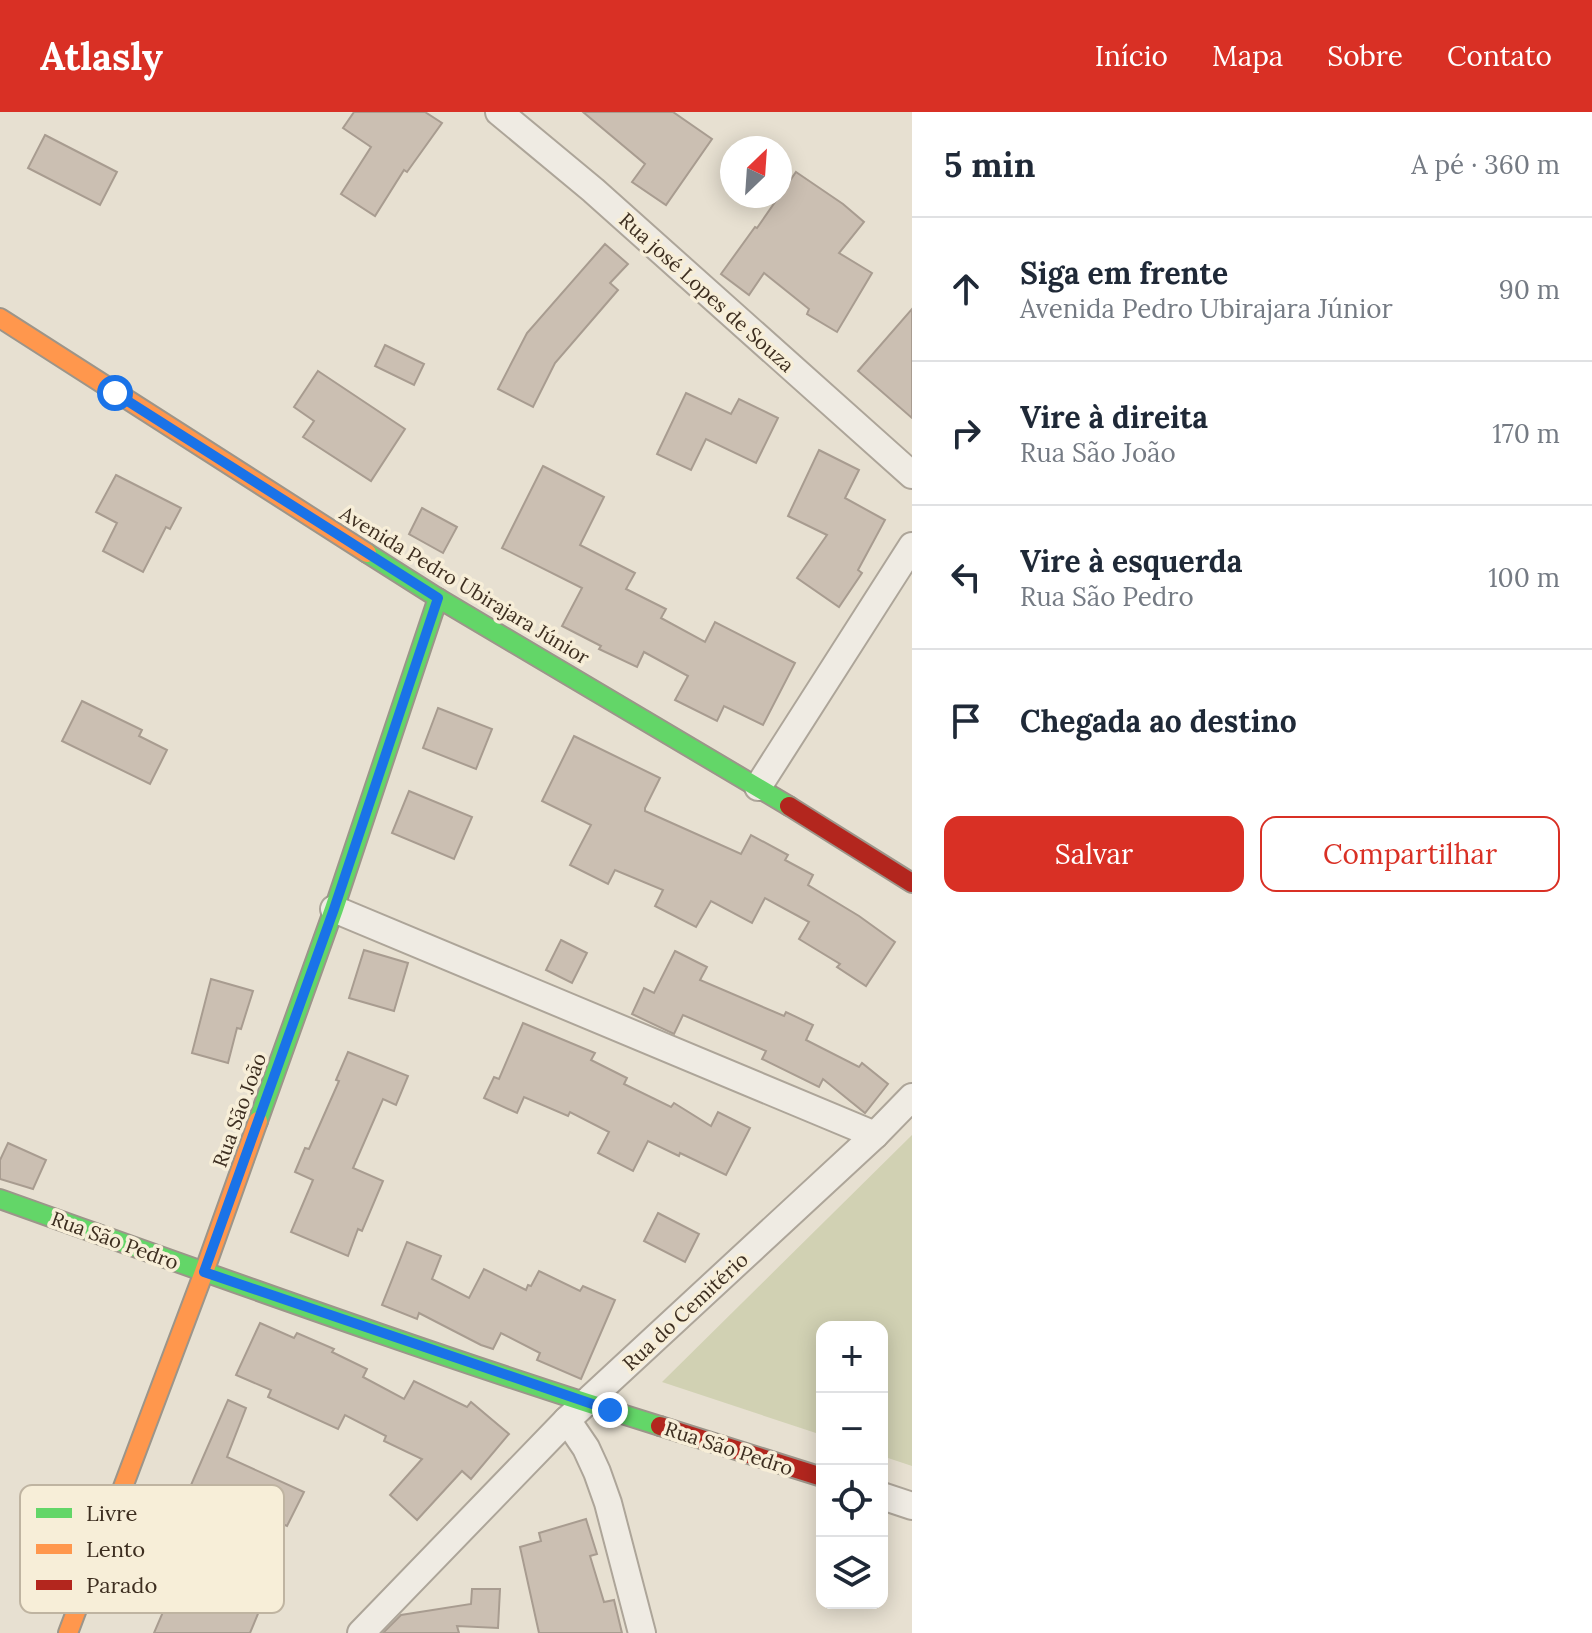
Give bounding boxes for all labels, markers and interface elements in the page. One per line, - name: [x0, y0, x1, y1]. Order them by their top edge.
- text: Atlasly: [40, 32, 163, 80]
- text: Início: [1095, 38, 1168, 74]
- text: Mapa: [1212, 38, 1283, 74]
- text: Sobre: [1327, 38, 1403, 74]
- text: Contato: [1447, 38, 1552, 74]
- north arrow: [720, 136, 792, 208]
- text: 5 min: [944, 143, 1035, 186]
- text: A pé · 360 m: [1411, 148, 1560, 181]
- street label: Rua josé Lopes de Souza: [614, 207, 800, 377]
- text: Siga em frente: [1020, 254, 1228, 292]
- icon: ahead: [944, 267, 988, 311]
- text: 90 m: [1499, 273, 1560, 306]
- text: Avenida Pedro Ubirajara Júnior: [1020, 292, 1393, 325]
- route start: [97, 375, 133, 411]
- text: Vire à direita: [1020, 398, 1208, 436]
- icon: right: [944, 411, 988, 455]
- text: 170 m: [1492, 417, 1560, 450]
- text: Rua São João: [1020, 436, 1176, 469]
- street label: Avenida Pedro Ubirajara Júnior: [335, 500, 595, 670]
- text: Vire à esquerda: [1020, 542, 1242, 580]
- icon: left: [944, 555, 988, 599]
- text: 100 m: [1488, 561, 1560, 594]
- text: Rua São Pedro: [1020, 580, 1194, 613]
- icon: arrive: [944, 699, 988, 743]
- text: Chegada ao destino: [1020, 702, 1297, 740]
- button: Salvar: [944, 816, 1244, 892]
- button: Compartilhar: [1260, 816, 1560, 892]
- street label: Rua São João: [207, 1049, 271, 1171]
- street label: Rua São Pedro: [48, 1205, 182, 1275]
- street label: Rua do Cemitério: [617, 1247, 753, 1375]
- map controls: [816, 1321, 888, 1609]
- button: +: [816, 1321, 888, 1393]
- route end: [592, 1392, 628, 1428]
- button: −: [816, 1393, 888, 1465]
- street label: Rua São Pedro: [662, 1415, 796, 1481]
- button: locate: [816, 1465, 888, 1537]
- legend: [20, 1485, 284, 1613]
- text: Livre: [86, 1499, 137, 1527]
- text: Lento: [86, 1535, 145, 1563]
- button: layers: [816, 1537, 888, 1609]
- text: Parado: [86, 1571, 157, 1599]

